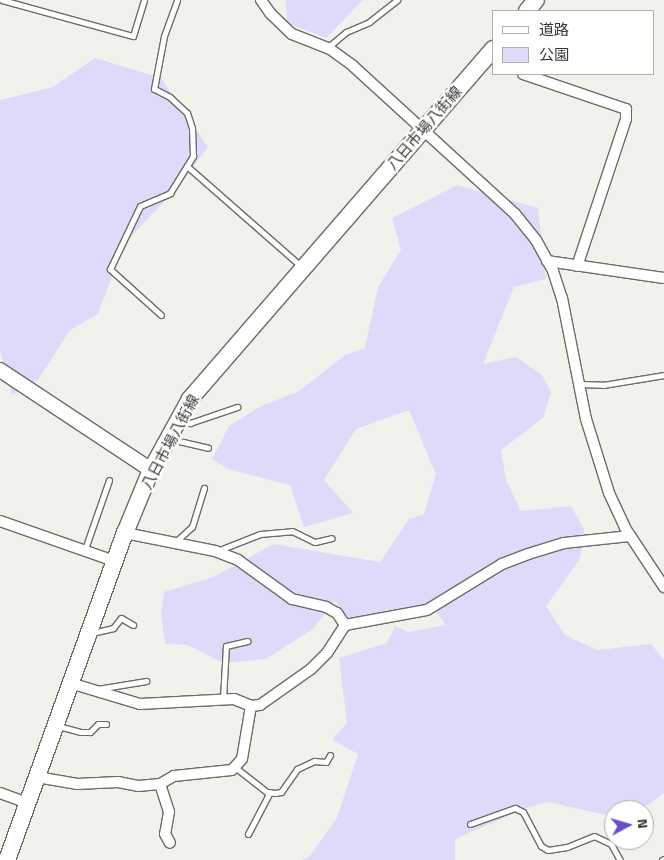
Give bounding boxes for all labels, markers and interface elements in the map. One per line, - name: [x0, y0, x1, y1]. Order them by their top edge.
- legend: [492, 10, 654, 75]
- text: 道路: [539, 18, 569, 41]
- text: 公園: [539, 43, 569, 66]
- street label: 八日市場八街線: [383, 82, 465, 174]
- street label: 八日市場八街線: [137, 391, 203, 493]
- north arrow: [604, 800, 654, 850]
- text: N: [632, 818, 654, 829]

